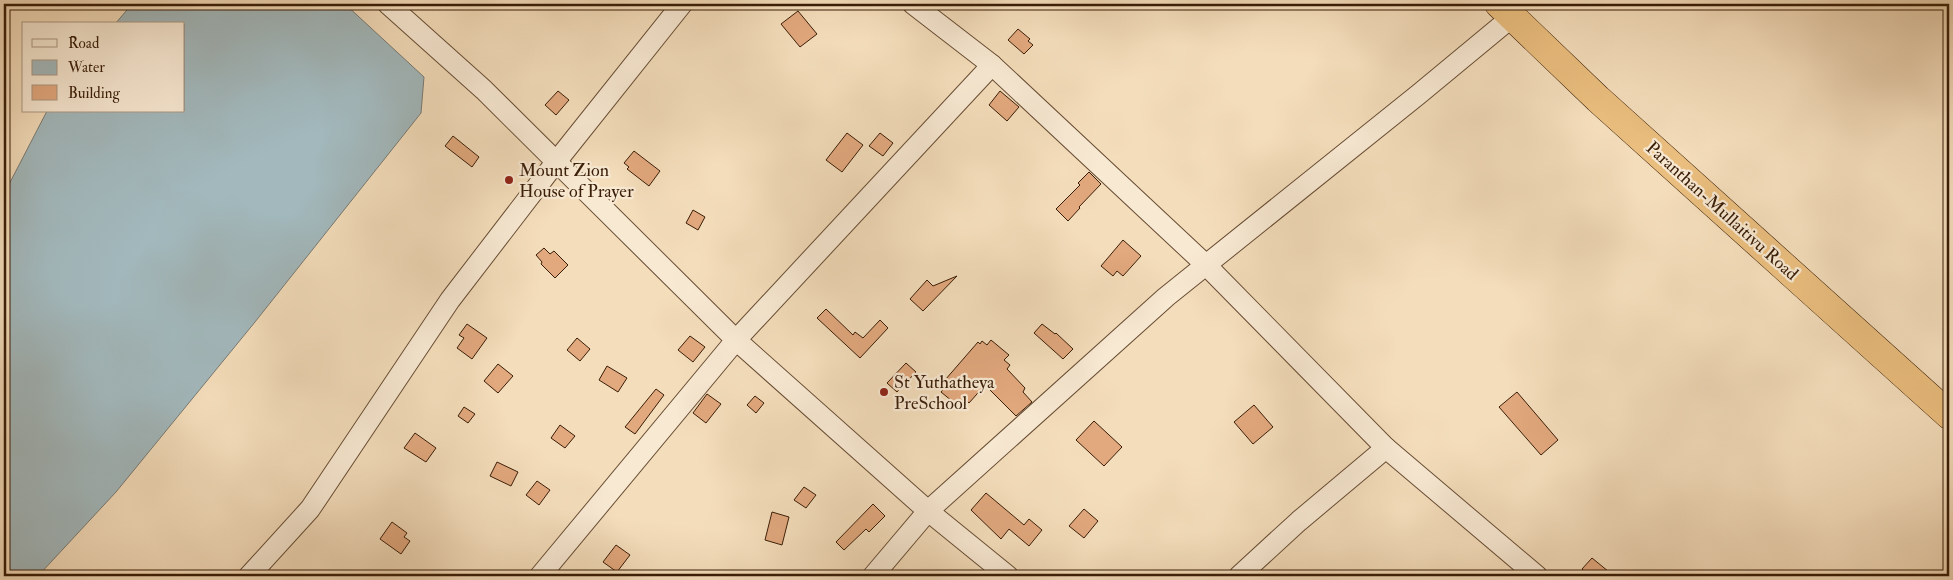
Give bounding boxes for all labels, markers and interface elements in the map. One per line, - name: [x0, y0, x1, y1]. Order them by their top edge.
- legend: [22, 22, 185, 112]
- text: Road: [68, 34, 100, 53]
- text: Water: [67, 58, 105, 77]
- text: Building: [68, 84, 120, 103]
- street label: Paranthan-Mullaitivu Road: [1641, 136, 1803, 286]
- place label: Mount Zion House of Prayer: [519, 159, 634, 203]
- marker: Mount Zion House of Prayer: [503, 174, 515, 186]
- place label: St Yuthatheya PreSchool: [894, 371, 995, 415]
- marker: St Yuthatheya PreSchool: [878, 386, 890, 398]

